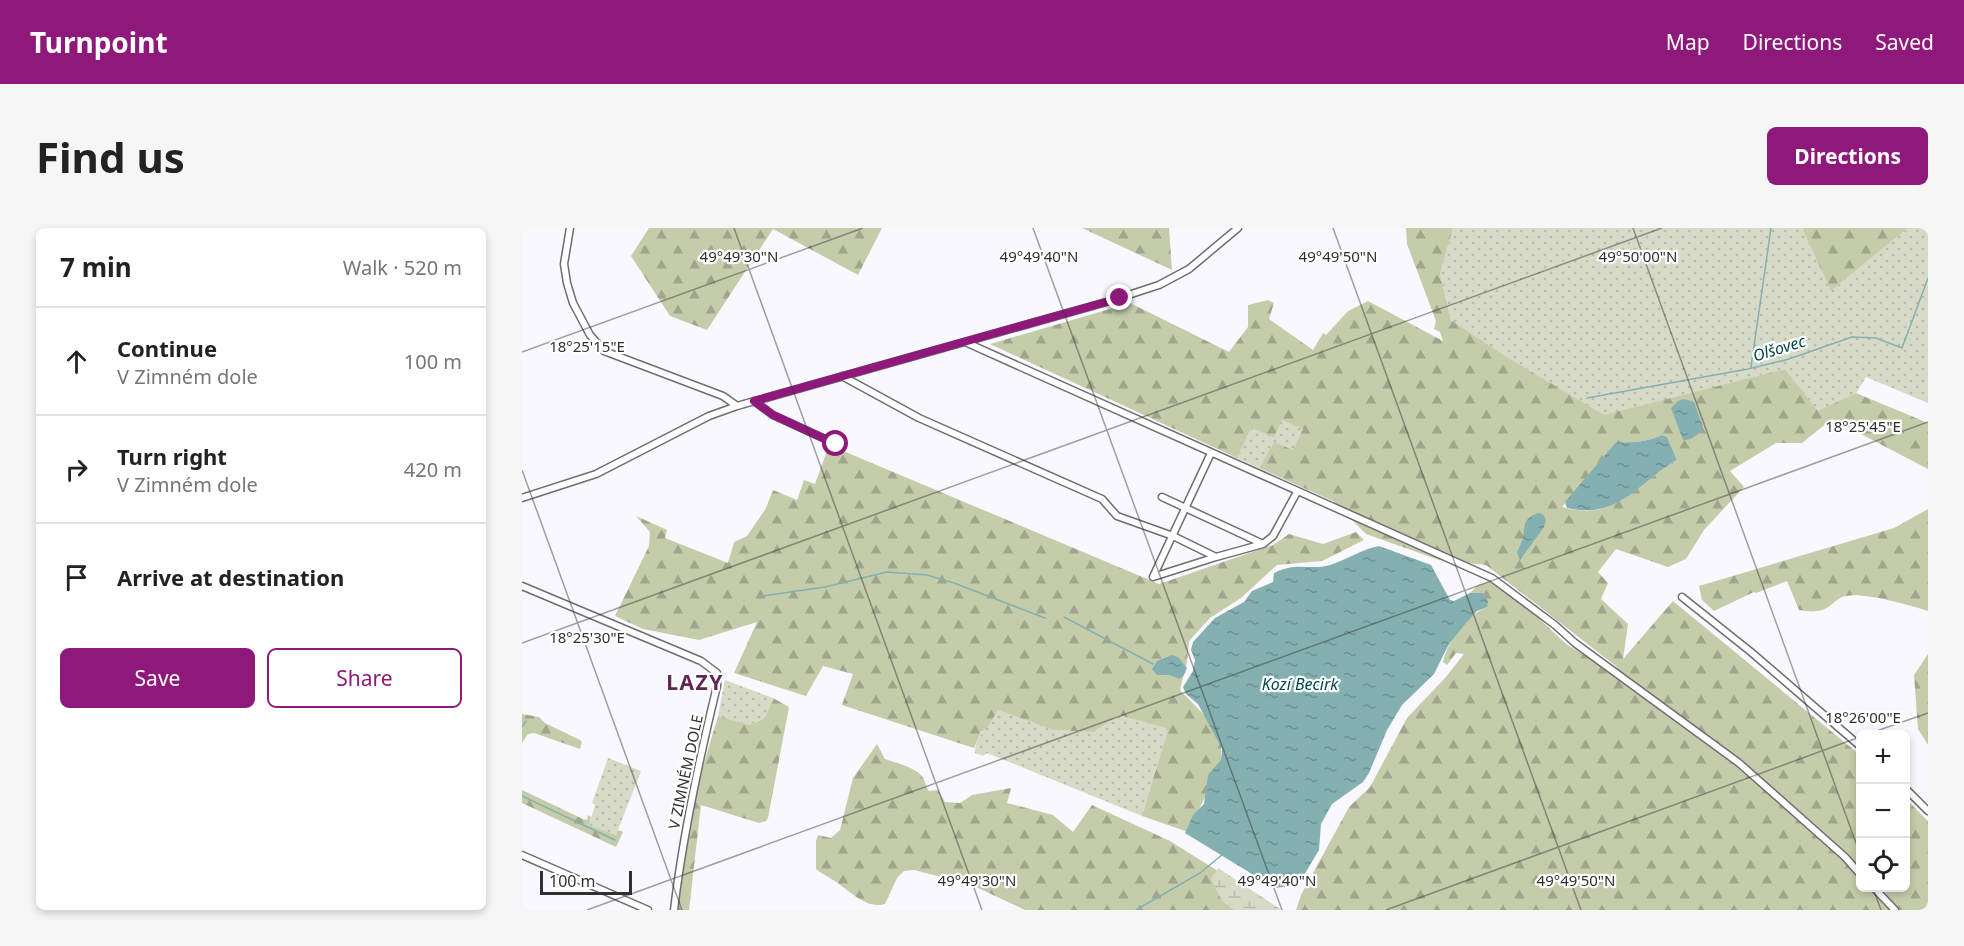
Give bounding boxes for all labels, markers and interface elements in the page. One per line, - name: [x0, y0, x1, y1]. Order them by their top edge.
- text: Turnpoint: [30, 23, 168, 61]
- text: Map: [1666, 28, 1710, 56]
- text: Directions: [1743, 28, 1842, 56]
- text: Saved: [1875, 28, 1934, 56]
- button: Directions: [1767, 127, 1928, 185]
- text: Find us: [36, 128, 185, 185]
- text: 49°49'30"N: [700, 246, 778, 266]
- text: 49°49'40"N: [1000, 246, 1078, 266]
- text: 49°49'50"N: [1299, 246, 1377, 266]
- text: 49°50'00"N: [1599, 246, 1677, 266]
- text: 7 min: [60, 249, 132, 285]
- text: Walk · 520 m: [343, 254, 462, 281]
- route end: [1106, 284, 1132, 310]
- water label: Olšovec: [1750, 329, 1809, 366]
- text: Continue: [117, 333, 217, 363]
- text: 18°25'15"E: [549, 336, 625, 356]
- icon: ahead: [60, 345, 93, 378]
- text: 100 m: [404, 348, 462, 375]
- text: V Zimném dole: [117, 363, 258, 390]
- text: 18°25'45"E: [1825, 416, 1901, 436]
- route start: [822, 430, 848, 456]
- text: Turn right: [117, 441, 227, 471]
- icon: right: [60, 453, 93, 486]
- text: 420 m: [404, 456, 462, 483]
- text: V Zimném dole: [117, 471, 258, 498]
- icon: arrive: [60, 561, 93, 594]
- text: Arrive at destination: [117, 562, 344, 592]
- text: 18°25'30"E: [549, 627, 625, 647]
- button: Save: [60, 648, 255, 708]
- button: Share: [267, 648, 462, 708]
- district label: LAZY: [666, 668, 724, 696]
- water label: Kozí Becirk: [1262, 673, 1339, 695]
- text: 18°26'00"E: [1825, 707, 1901, 727]
- street label: V ZIMNÉM DOLE: [663, 713, 707, 831]
- map controls: [1856, 730, 1910, 892]
- button: +: [1856, 730, 1910, 784]
- button: −: [1856, 784, 1910, 838]
- button: locate: [1856, 838, 1910, 892]
- scale bar: [540, 868, 632, 896]
- text: 100 m: [549, 870, 596, 892]
- text: 49°49'30"N: [938, 870, 1016, 890]
- text: 49°49'40"N: [1238, 870, 1316, 890]
- text: 49°49'50"N: [1537, 870, 1615, 890]

